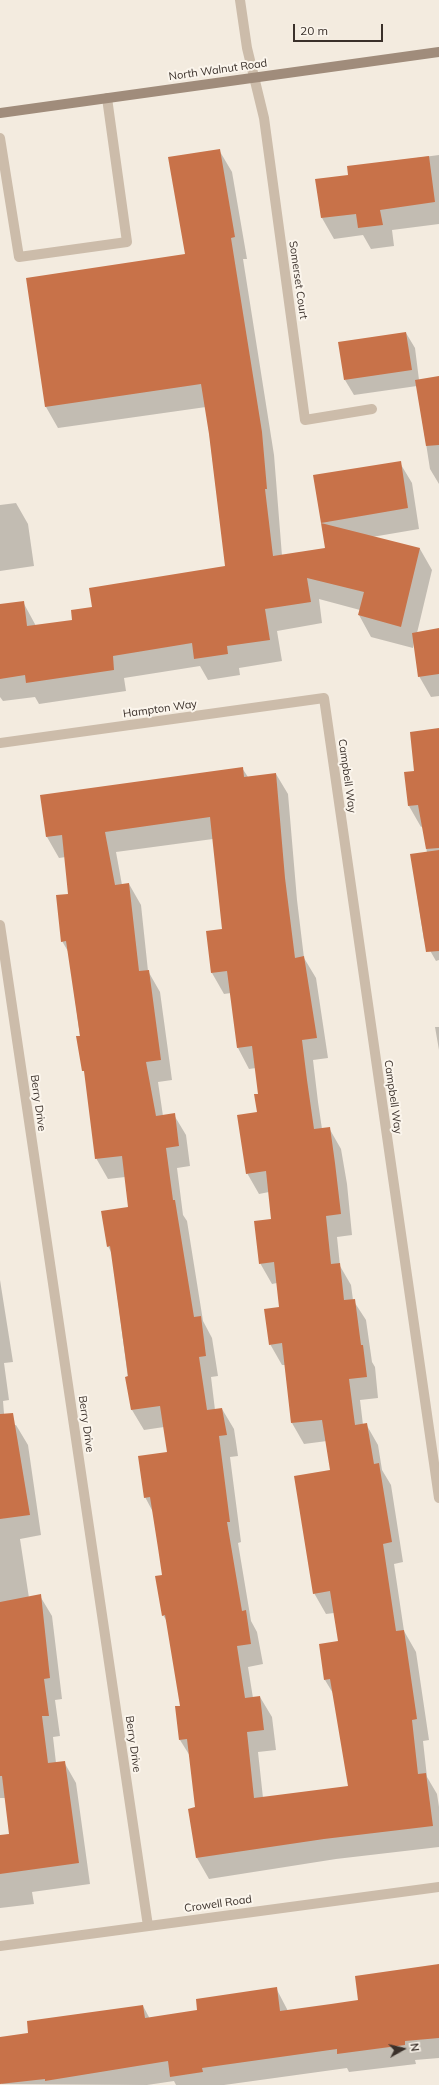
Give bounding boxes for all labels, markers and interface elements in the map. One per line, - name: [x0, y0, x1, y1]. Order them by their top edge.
- scale bar: [295, 16, 385, 42]
- text: 20 m: [300, 23, 328, 38]
- street label: North Walnut Road: [168, 57, 268, 83]
- street label: Somerset Court: [286, 240, 310, 320]
- street label: Hampton Way: [122, 697, 198, 721]
- street label: Campbell Way: [335, 738, 359, 814]
- street label: Campbell Way: [381, 1059, 405, 1135]
- street label: Berry Drive: [27, 1074, 49, 1132]
- street label: Berry Drive: [75, 1395, 97, 1453]
- street label: Berry Drive: [122, 1715, 144, 1773]
- street label: Crowell Road: [183, 1893, 253, 1915]
- north arrow: [383, 2029, 423, 2069]
- text: N: [407, 2042, 422, 2052]

